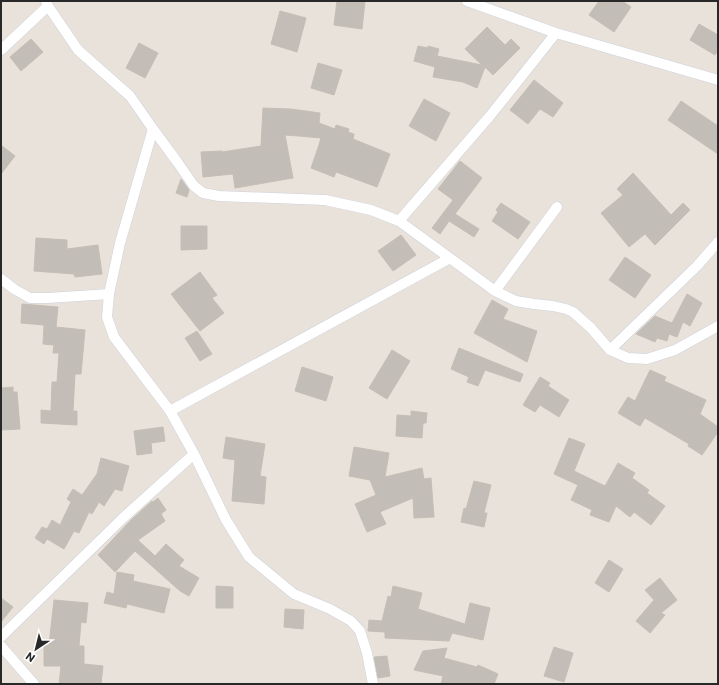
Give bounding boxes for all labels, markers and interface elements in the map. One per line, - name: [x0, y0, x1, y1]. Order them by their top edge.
- north arrow: [16, 629, 56, 669]
- text: N: [23, 650, 37, 665]

